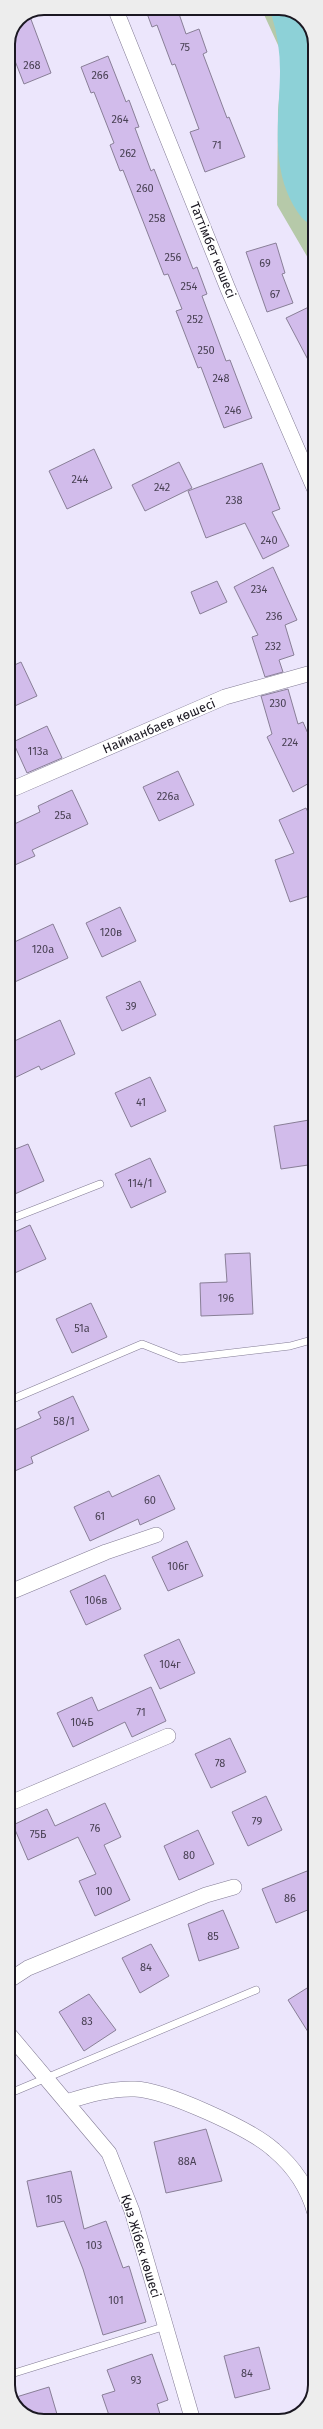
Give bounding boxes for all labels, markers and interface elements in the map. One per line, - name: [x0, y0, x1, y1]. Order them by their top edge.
- house number: 75: [180, 41, 191, 54]
- house number: 268: [23, 59, 41, 72]
- house number: 266: [91, 69, 109, 82]
- house number: 264: [111, 113, 129, 126]
- house number: 71: [212, 139, 222, 152]
- house number: 262: [120, 147, 136, 160]
- house number: 260: [136, 182, 154, 195]
- street label: Таттімбет көшесі: [187, 200, 239, 300]
- house number: 258: [148, 212, 166, 225]
- house number: 256: [165, 251, 182, 264]
- house number: 69: [259, 257, 271, 270]
- house number: 254: [181, 280, 198, 293]
- house number: 67: [270, 288, 280, 301]
- house number: 252: [187, 313, 203, 326]
- house number: 250: [197, 344, 215, 357]
- house number: 248: [212, 372, 230, 385]
- house number: 246: [225, 404, 242, 417]
- house number: 244: [72, 473, 89, 486]
- house number: 242: [154, 481, 170, 494]
- house number: 238: [226, 494, 242, 507]
- house number: 240: [260, 534, 278, 547]
- house number: 234: [251, 583, 267, 596]
- house number: 236: [266, 610, 283, 623]
- house number: 232: [265, 640, 281, 653]
- street label: Найманбаев көшесі: [100, 695, 218, 757]
- house number: 230: [269, 697, 287, 710]
- house number: 224: [282, 736, 298, 749]
- house number: 113а: [28, 745, 48, 758]
- house number: 226а: [157, 790, 179, 803]
- house number: 25а: [55, 809, 71, 822]
- house number: 120в: [100, 926, 122, 939]
- house number: 120а: [32, 943, 54, 956]
- house number: 39: [125, 1000, 137, 1013]
- house number: 41: [136, 1096, 146, 1109]
- house number: 114/1: [128, 1177, 152, 1190]
- house number: 196: [218, 1292, 234, 1305]
- house number: 51а: [74, 1322, 90, 1335]
- house number: 58/1: [53, 1415, 75, 1428]
- house number: 60: [144, 1494, 156, 1507]
- house number: 61: [95, 1510, 105, 1523]
- house number: 106г: [167, 1560, 189, 1573]
- house number: 106в: [85, 1594, 107, 1607]
- house number: 104г: [159, 1658, 181, 1671]
- house number: 71: [136, 1706, 146, 1719]
- house number: 104Б: [70, 1716, 94, 1729]
- house number: 78: [215, 1757, 225, 1770]
- house number: 79: [252, 1815, 262, 1828]
- house number: 76: [90, 1822, 100, 1835]
- house number: 75Б: [30, 1828, 47, 1841]
- house number: 80: [183, 1849, 195, 1862]
- house number: 100: [95, 1885, 113, 1898]
- house number: 86: [284, 1892, 296, 1905]
- house number: 85: [207, 1930, 219, 1943]
- house number: 84: [140, 1961, 152, 1974]
- house number: 83: [81, 2015, 93, 2028]
- house number: 88А: [178, 2155, 197, 2168]
- street label: Қыз Жібек көшесі: [118, 2192, 164, 2300]
- house number: 105: [46, 2193, 63, 2206]
- house number: 103: [86, 2239, 102, 2252]
- house number: 101: [108, 2294, 124, 2307]
- house number: 84: [241, 2367, 253, 2380]
- house number: 93: [130, 2374, 142, 2387]

